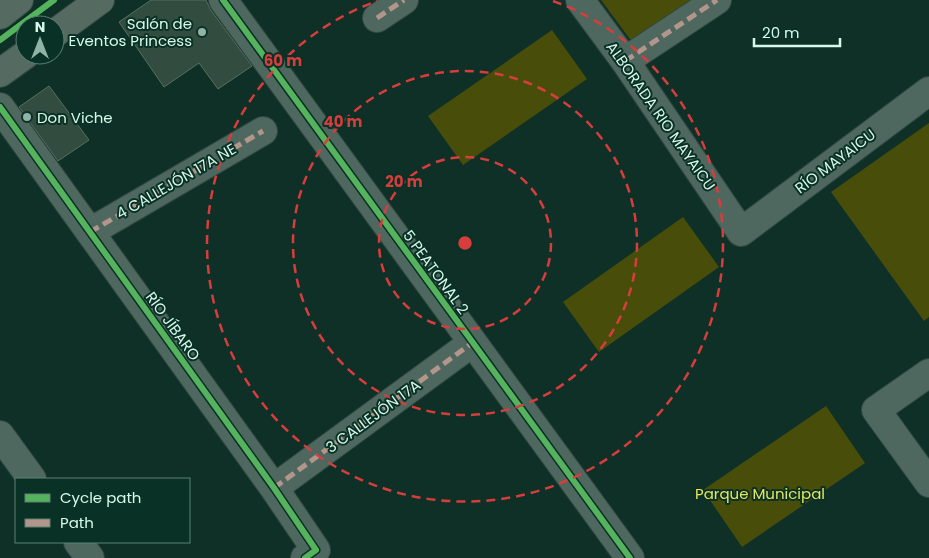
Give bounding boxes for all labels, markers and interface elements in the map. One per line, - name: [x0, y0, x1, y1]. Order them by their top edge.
- place label: Salón de Eventos Princess: [68, 13, 192, 51]
- north arrow: [15, 15, 65, 65]
- scale bar: [754, 15, 840, 47]
- text: N: [35, 17, 45, 37]
- text: 20 m: [762, 22, 800, 43]
- marker: Salón de Eventos Princess: [196, 26, 208, 38]
- street label: ALBORADA RIO MAYAICU: [602, 37, 720, 195]
- text: 60 m: [264, 50, 302, 71]
- place label: Don Viche: [37, 107, 113, 128]
- marker: Don Viche: [21, 111, 33, 123]
- text: 40 m: [323, 111, 363, 132]
- street label: RÍO MAYAICU: [790, 124, 880, 198]
- street label: 4 CALLEJÓN 17A NE: [112, 138, 240, 224]
- text: 20 m: [385, 171, 423, 192]
- street label: 5 PEATONAL 2: [398, 226, 474, 318]
- centre of rings: [456, 234, 474, 252]
- street label: RÍO JÍBARO: [141, 287, 205, 365]
- street label: 3 CALLEJÓN 17A: [321, 374, 425, 458]
- legend: [15, 478, 190, 543]
- park label: Parque Municipal: [695, 483, 825, 504]
- text: Cycle path: [60, 487, 141, 508]
- text: Path: [60, 512, 94, 533]

